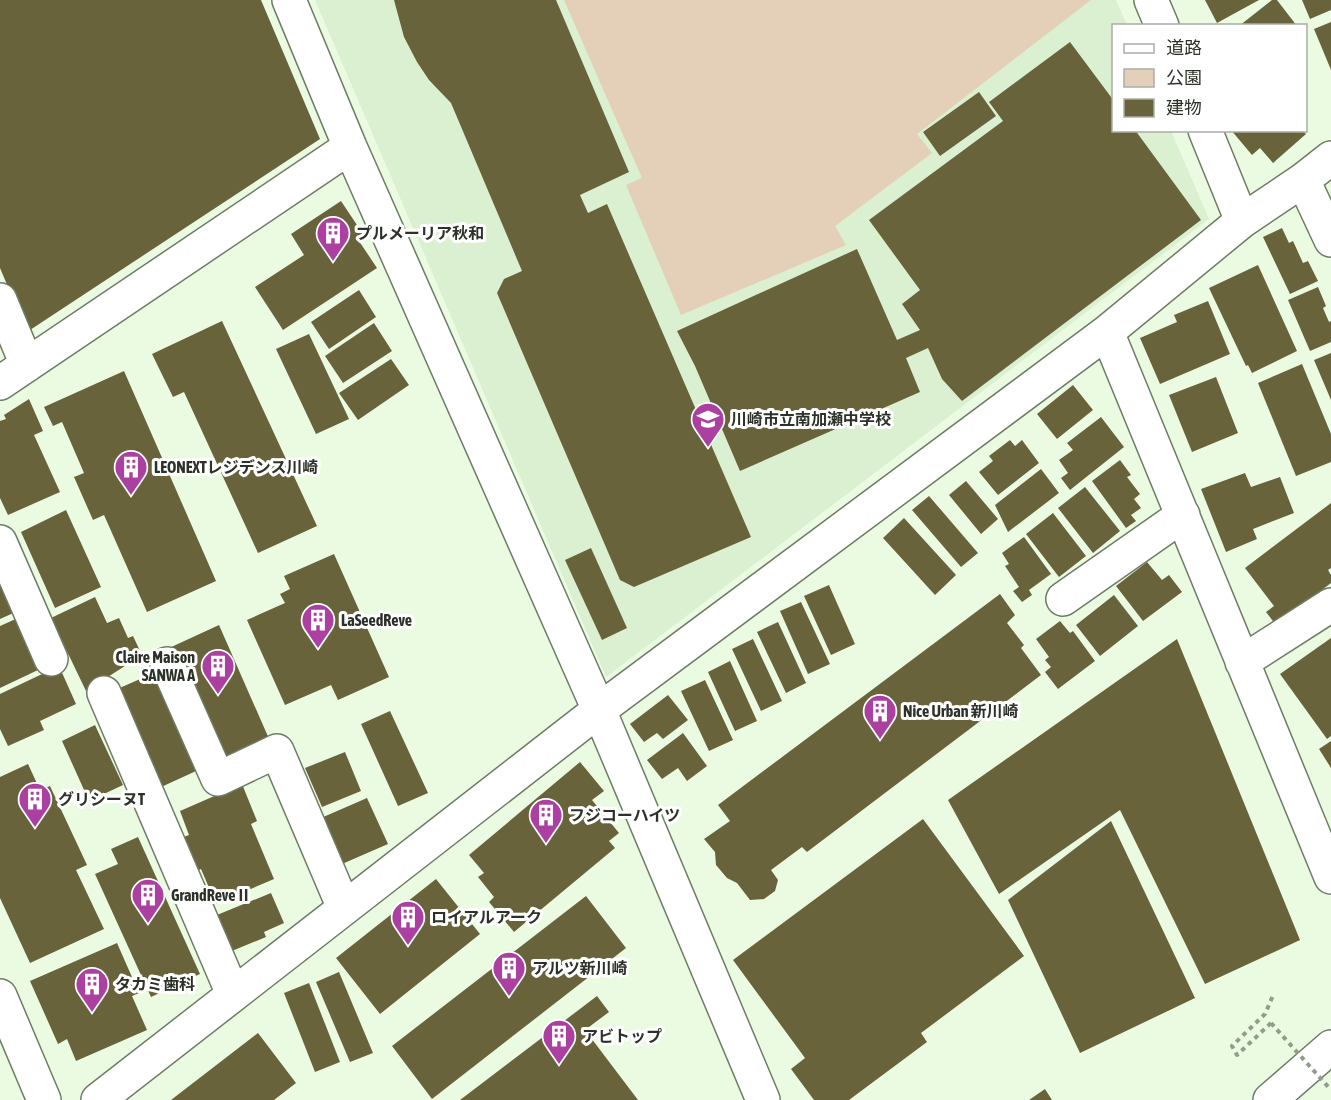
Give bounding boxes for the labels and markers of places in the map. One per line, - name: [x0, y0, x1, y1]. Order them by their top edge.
- building icon: プルメーリア秋和: [315, 215, 351, 262]
- place label: プルメーリア秋和: [356, 224, 484, 242]
- school or university icon: 川崎市立南加瀬中学校: [690, 401, 726, 448]
- place label: 川崎市立南加瀬中学校: [731, 410, 891, 428]
- building icon: LEONEXTレジデンス川崎: [113, 449, 149, 496]
- place label: LEONEXTレジデンス川崎: [154, 458, 319, 476]
- building icon: LaSeedReve: [300, 602, 336, 649]
- place label: LaSeedReve: [341, 611, 412, 629]
- place label: Claire Maison SANWA A: [115, 648, 195, 684]
- building icon: Claire Maison SANWA A: [200, 648, 236, 695]
- building icon: Nice Urban 新川崎: [862, 693, 898, 740]
- place label: Nice Urban 新川崎: [903, 702, 1019, 720]
- building icon: グリシーヌT: [17, 781, 53, 828]
- place label: グリシーヌT: [58, 790, 146, 808]
- building icon: フジコーハイツ: [528, 797, 564, 844]
- place label: フジコーハイツ: [569, 806, 680, 824]
- building icon: GrandReveⅡ: [130, 877, 166, 924]
- place label: GrandReveⅡ: [171, 886, 251, 904]
- building icon: ロイアルアーク: [390, 899, 426, 946]
- place label: ロイアルアーク: [431, 908, 542, 926]
- building icon: アルツ新川崎: [491, 950, 527, 997]
- place label: アルツ新川崎: [532, 959, 628, 977]
- building icon: タカミ歯科: [74, 966, 110, 1013]
- place label: タカミ歯科: [115, 975, 195, 993]
- building icon: アビトップ: [541, 1018, 577, 1065]
- place label: アビトップ: [582, 1027, 662, 1045]

